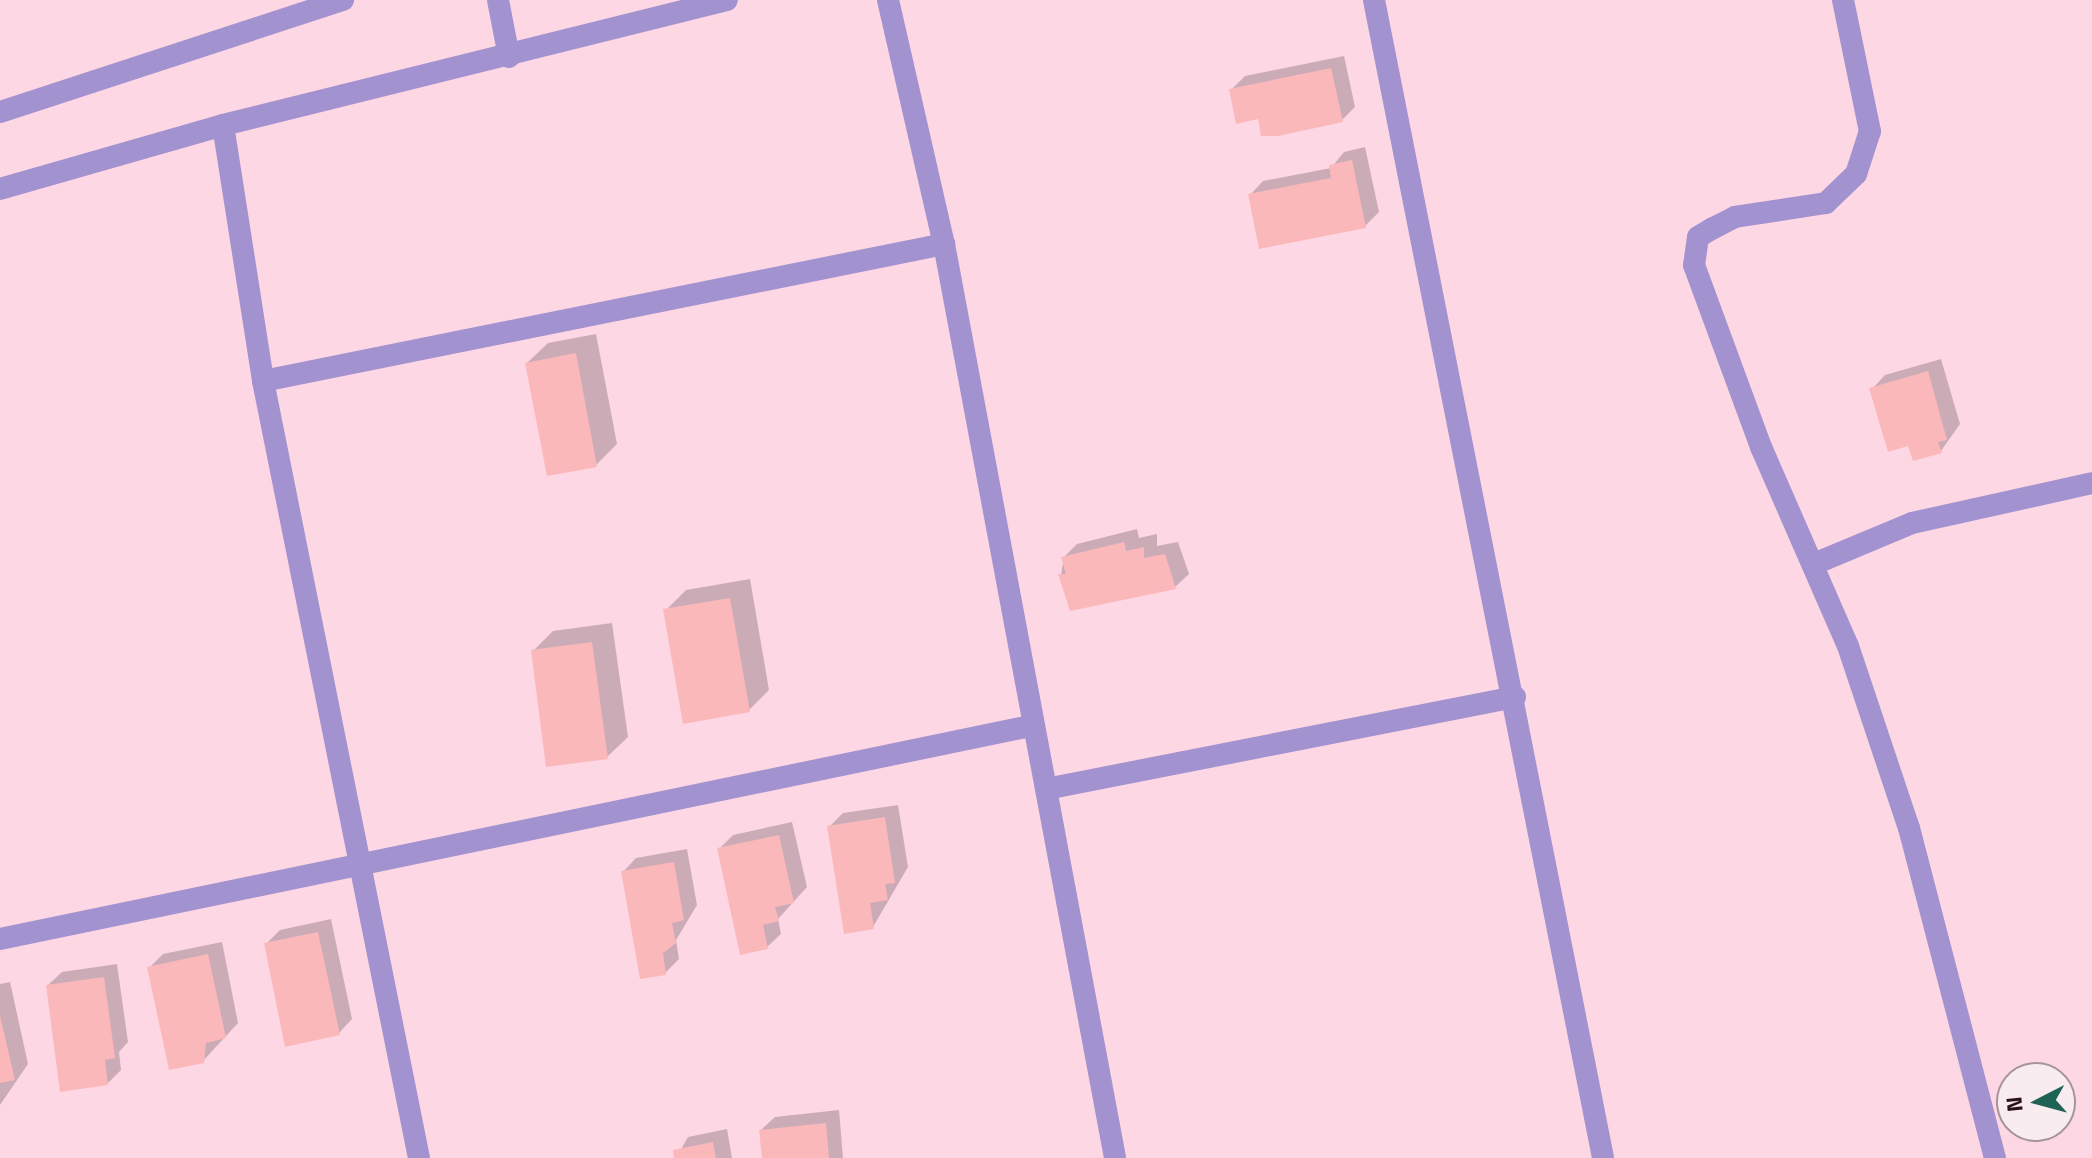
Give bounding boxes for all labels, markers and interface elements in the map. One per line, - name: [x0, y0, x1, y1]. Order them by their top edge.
- north arrow: [1996, 1062, 2076, 1142]
- text: N: [1996, 1095, 2032, 1114]

